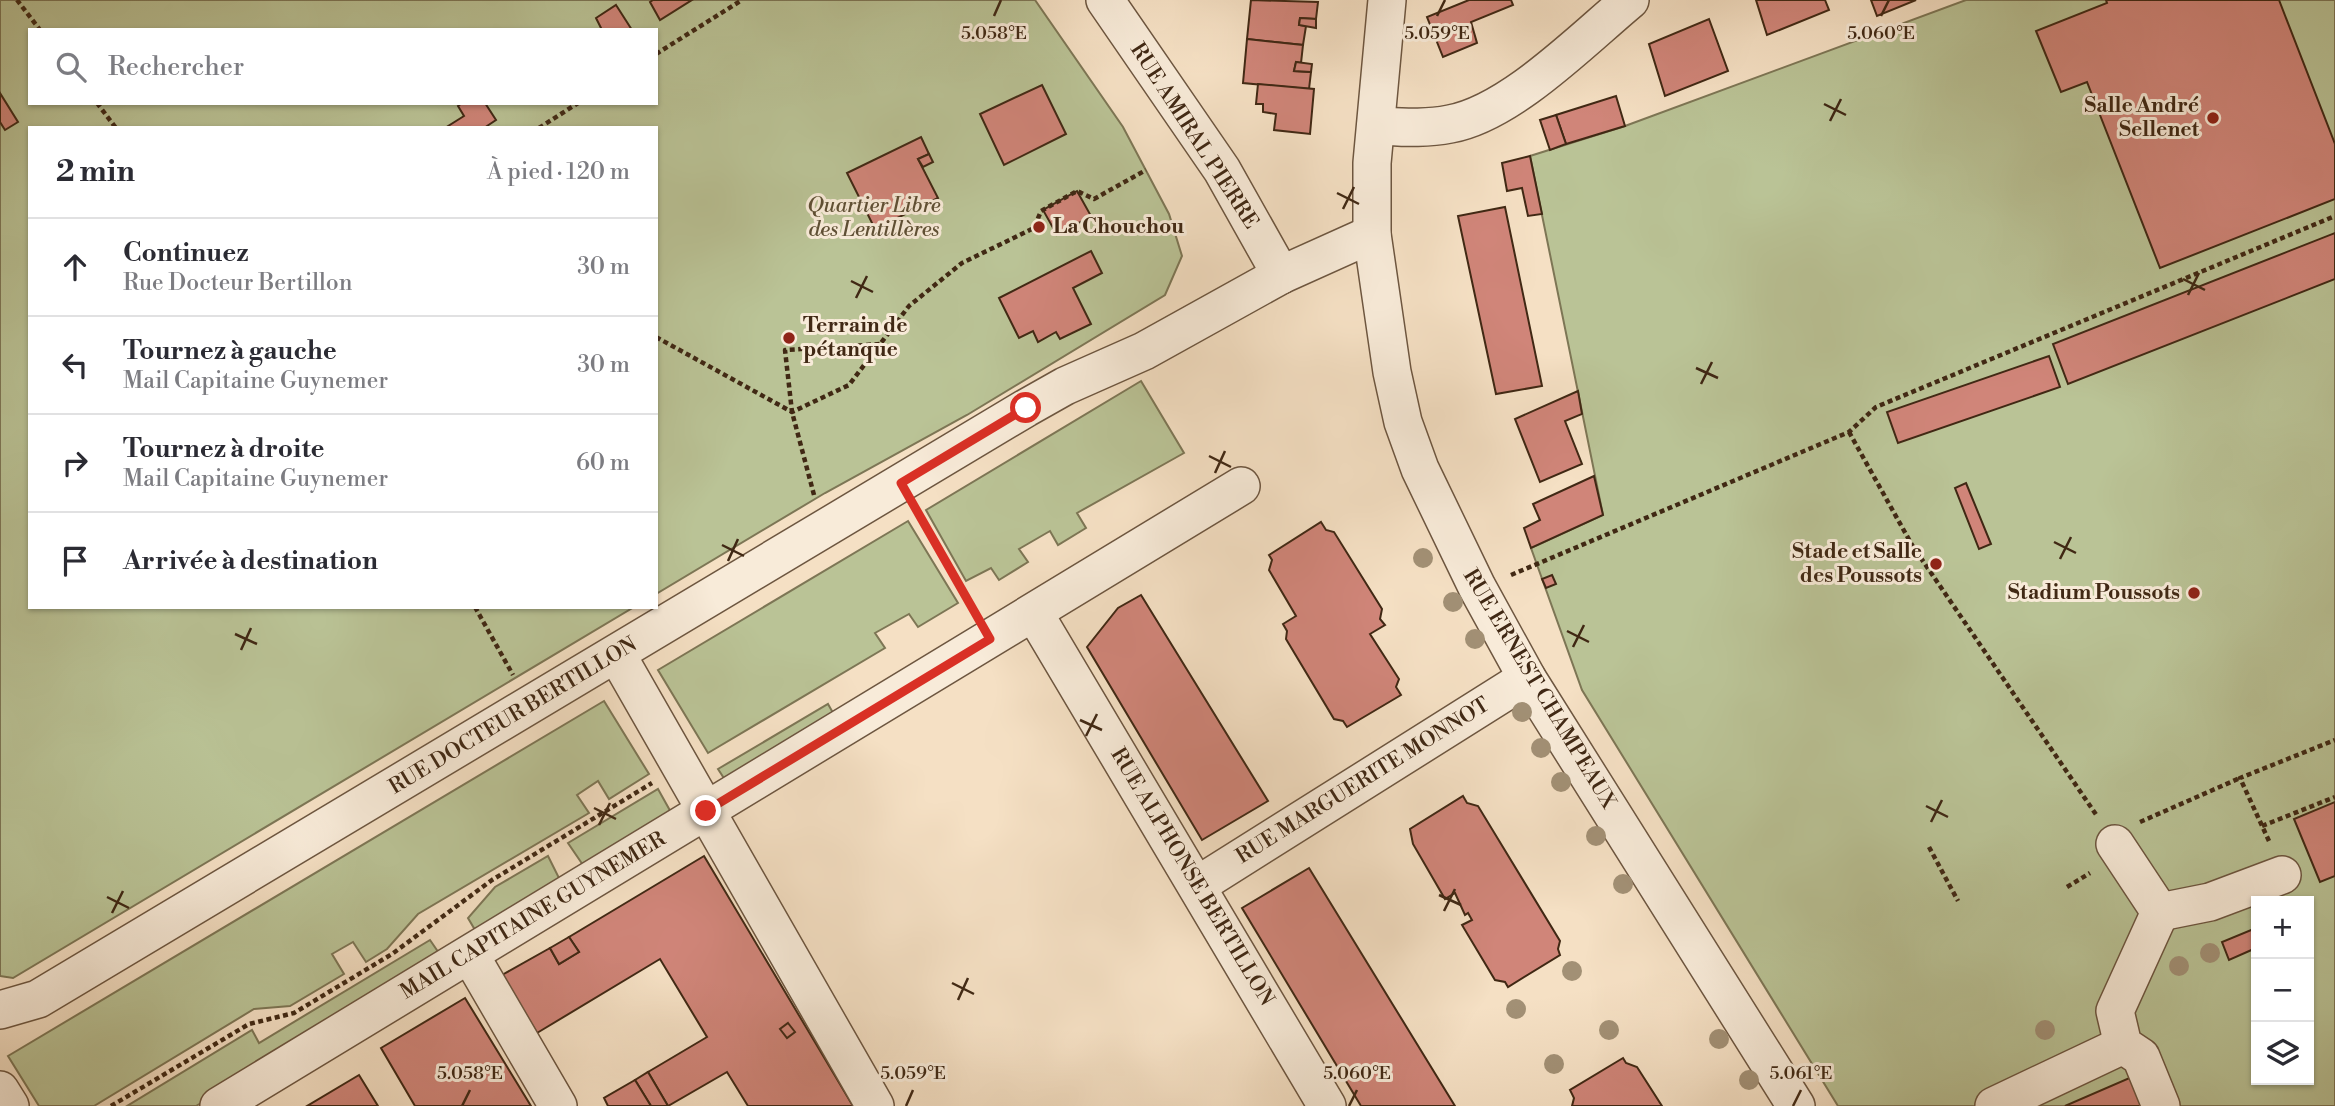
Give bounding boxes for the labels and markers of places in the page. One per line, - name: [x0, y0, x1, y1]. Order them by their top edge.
- place label: Salle André Sellenet: [2084, 93, 2200, 143]
- marker: Salle André Sellenet: [2205, 110, 2221, 126]
- place label: La Chouchou: [1053, 214, 1184, 240]
- marker: La Chouchou: [1031, 219, 1047, 235]
- place label: Terrain de pétanque: [803, 313, 908, 363]
- marker: Terrain de pétanque: [781, 330, 797, 346]
- place label: Stade et Salle des Poussots: [1792, 539, 1922, 589]
- marker: Stade et Salle des Poussots: [1928, 556, 1944, 572]
- place label: Stadium Poussots: [2008, 580, 2180, 606]
- marker: Stadium Poussots: [2186, 585, 2202, 601]

